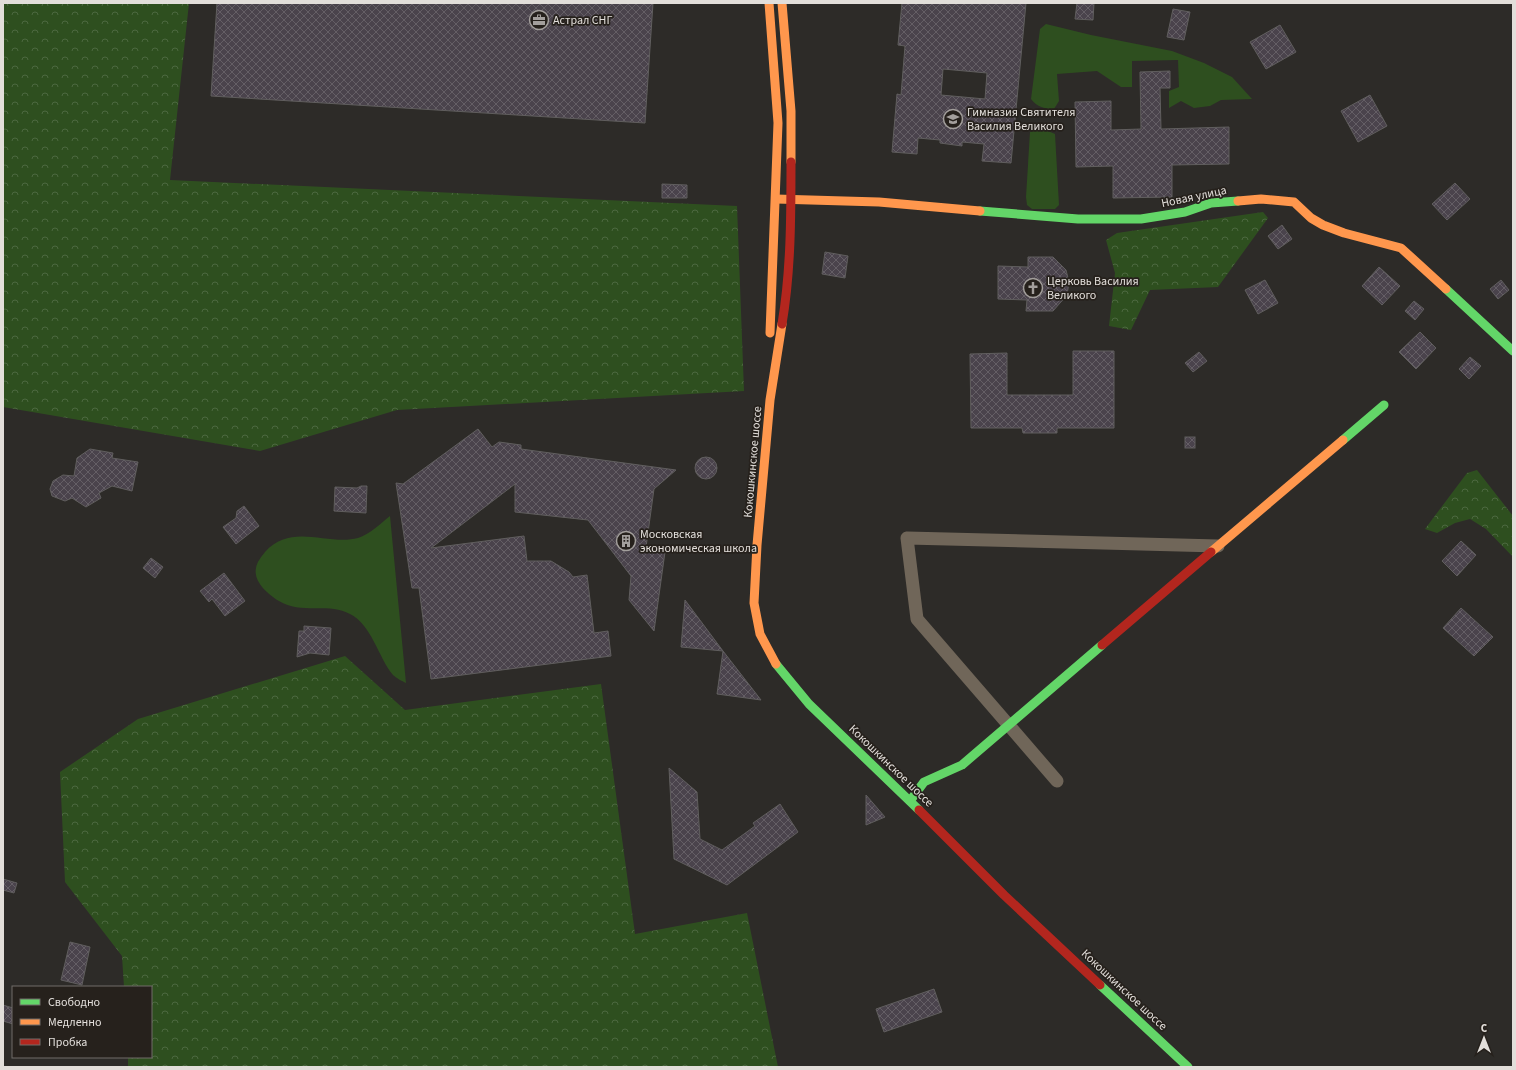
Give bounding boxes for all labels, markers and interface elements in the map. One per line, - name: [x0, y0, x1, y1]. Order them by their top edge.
- office icon: Астрал СНГ: [528, 9, 550, 31]
- place label: Астрал СНГ: [553, 12, 612, 29]
- place label: Гимназия Святителя Василия Великого: [967, 104, 1076, 135]
- school or university icon: Гимназия Святителя Василия Великого: [942, 108, 964, 130]
- street label: Новая улица: [1160, 182, 1228, 212]
- place label: Церковь Василия Великого: [1047, 273, 1139, 304]
- church icon: Церковь Василия Великого: [1022, 277, 1044, 299]
- street label: Кокошкинское шоссе: [740, 405, 766, 519]
- place label: Московская экономическая школа: [640, 526, 757, 557]
- building icon: Московская экономическая школа: [615, 530, 637, 552]
- street label: Кокошкинское шоссе: [845, 721, 937, 811]
- street label: Кокошкинское шоссе: [1077, 946, 1171, 1034]
- legend: [12, 986, 152, 1058]
- text: Свободно: [48, 994, 100, 1011]
- text: Медленно: [48, 1014, 102, 1031]
- north arrow: [1464, 1018, 1504, 1058]
- text: С: [1481, 1021, 1488, 1036]
- text: Пробка: [48, 1034, 87, 1051]

